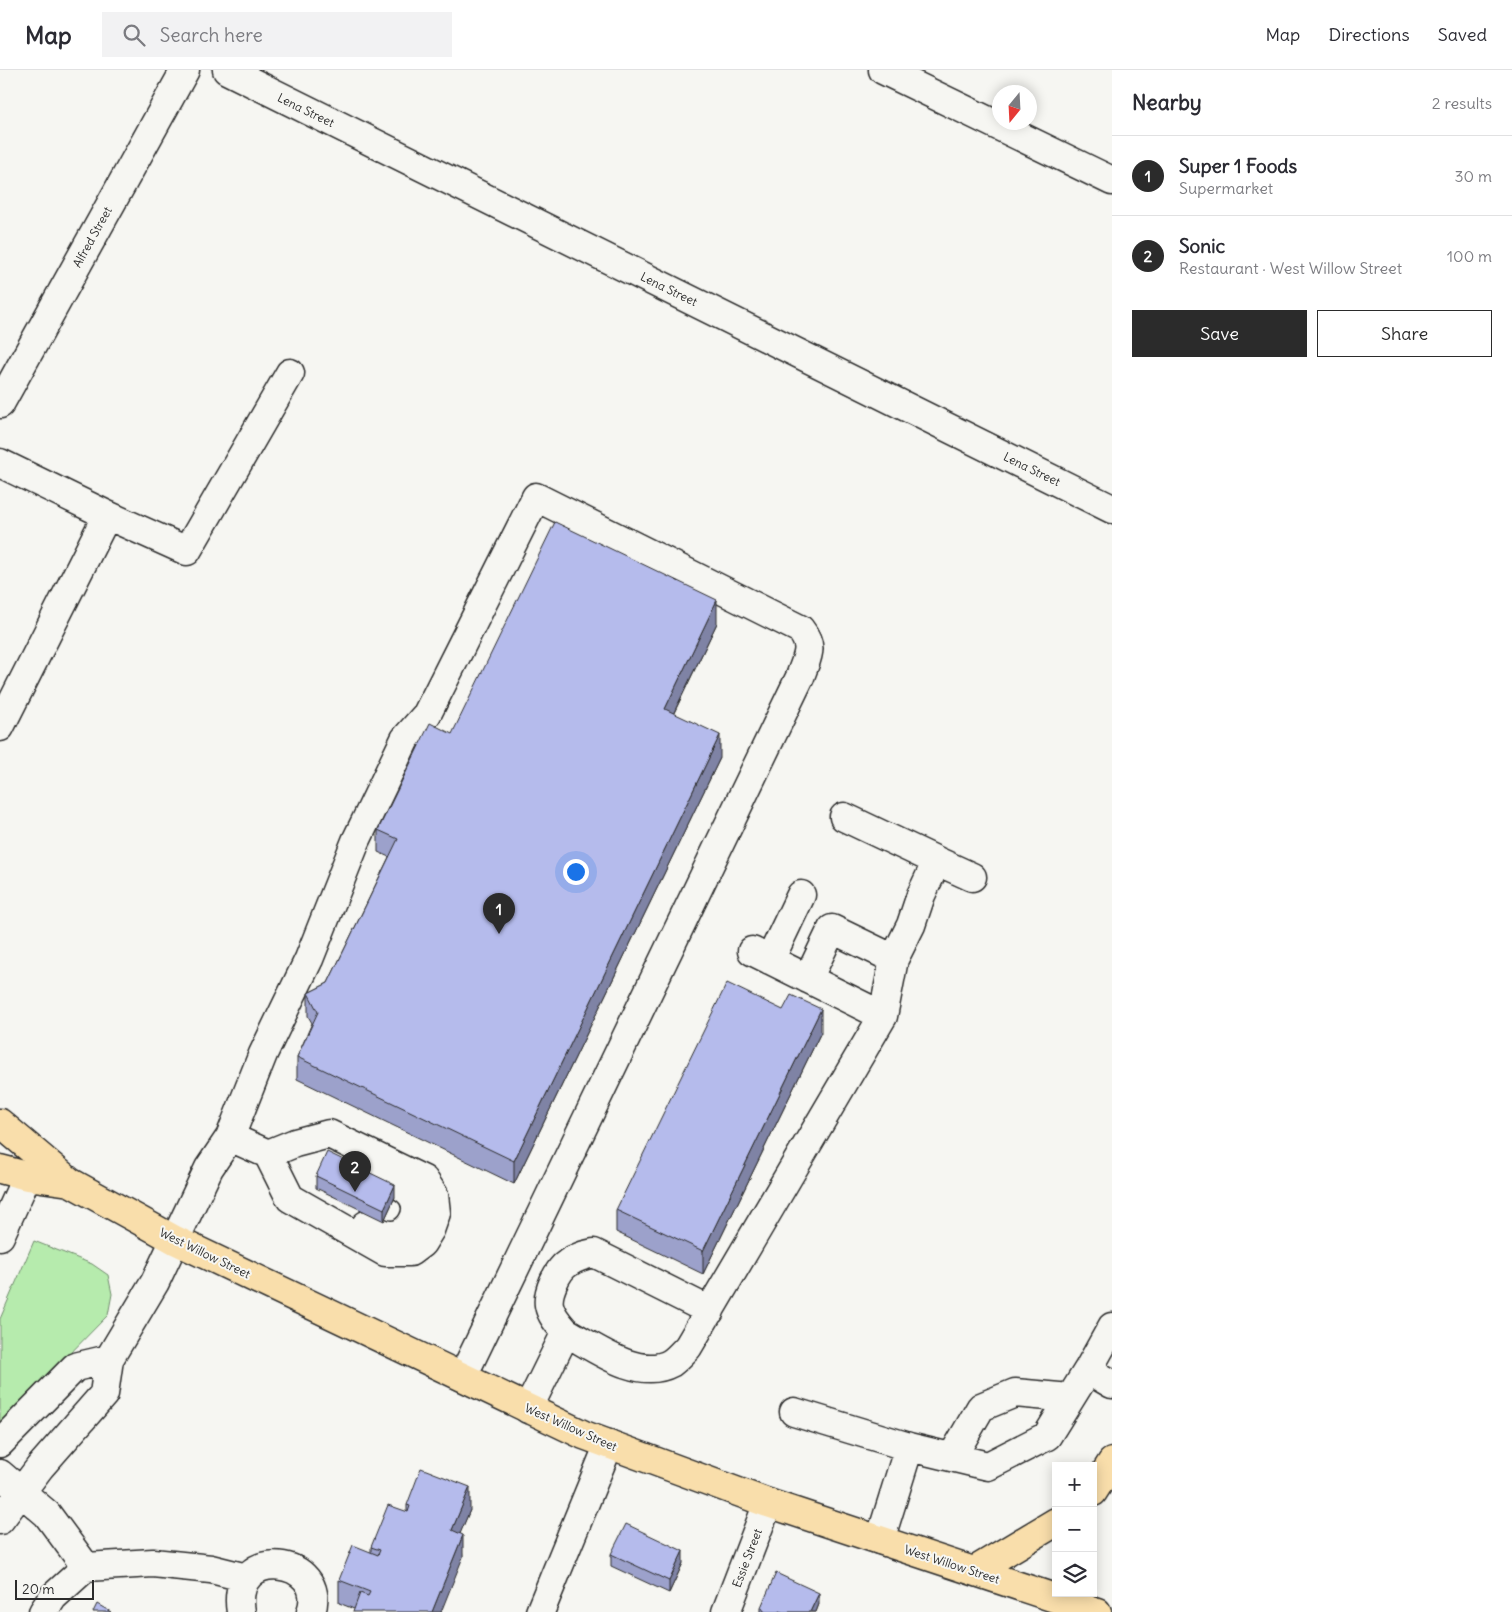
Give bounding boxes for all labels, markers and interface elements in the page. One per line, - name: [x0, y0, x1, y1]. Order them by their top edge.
- search box: [102, 12, 452, 57]
- text: Map: [25, 20, 72, 50]
- icon: search: [120, 21, 148, 49]
- text: Search here: [160, 23, 263, 47]
- text: Map: [1265, 23, 1300, 46]
- text: Directions: [1328, 23, 1410, 46]
- text: Saved: [1438, 23, 1487, 46]
- north arrow: [992, 85, 1037, 130]
- text: Nearby: [1132, 89, 1202, 116]
- street label: Lena Street: [275, 90, 337, 130]
- text: 2 results: [1432, 93, 1492, 113]
- text: Super 1 Foods: [1179, 154, 1297, 178]
- text: 1: [1145, 166, 1151, 186]
- text: 30 m: [1455, 166, 1492, 186]
- text: Supermarket: [1179, 178, 1273, 198]
- street label: Alfred Street: [69, 204, 115, 270]
- text: Sonic: [1179, 234, 1225, 258]
- text: 2: [1144, 246, 1152, 266]
- text: 100 m: [1447, 246, 1492, 266]
- text: Restaurant · West Willow Street: [1179, 258, 1402, 278]
- street label: Lena Street: [638, 269, 700, 309]
- button: Save: [1132, 310, 1307, 357]
- button: Share: [1317, 310, 1492, 357]
- street label: Lena Street: [1001, 449, 1063, 489]
- your location: [563, 859, 589, 885]
- pin: 1: [483, 893, 515, 934]
- pin: 2: [339, 1151, 371, 1192]
- street label: West Willow Street: [157, 1224, 253, 1282]
- street label: West Willow Street: [523, 1400, 619, 1454]
- map controls: [1052, 1462, 1097, 1597]
- button: +: [1052, 1462, 1097, 1507]
- button: −: [1052, 1507, 1097, 1552]
- street label: Essie Street: [729, 1526, 765, 1590]
- street label: West Willow Street: [902, 1542, 1002, 1586]
- button: layers: [1052, 1552, 1097, 1597]
- scale bar: [15, 1577, 94, 1600]
- text: 20 m: [22, 1580, 55, 1598]

